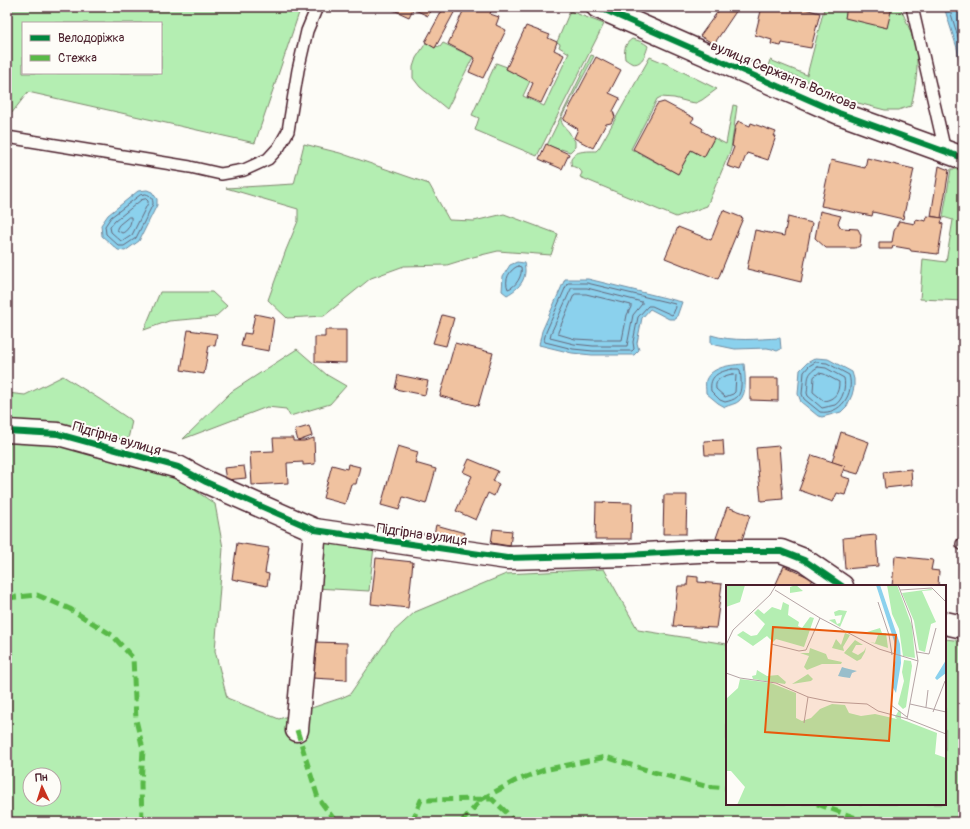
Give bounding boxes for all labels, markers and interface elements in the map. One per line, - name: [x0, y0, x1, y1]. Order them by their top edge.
- legend: [22, 22, 162, 74]
- text: Велодоріжка: [58, 31, 125, 46]
- street label: вулиця Сержанта Волкова: [708, 37, 859, 114]
- text: Стежка: [58, 51, 97, 66]
- street label: Підгірна вулиця: [71, 418, 163, 459]
- street label: Підгірна вулиця: [375, 520, 468, 549]
- inset map: [726, 585, 946, 805]
- north arrow: [22, 767, 62, 807]
- text: Пн: [35, 771, 48, 784]

